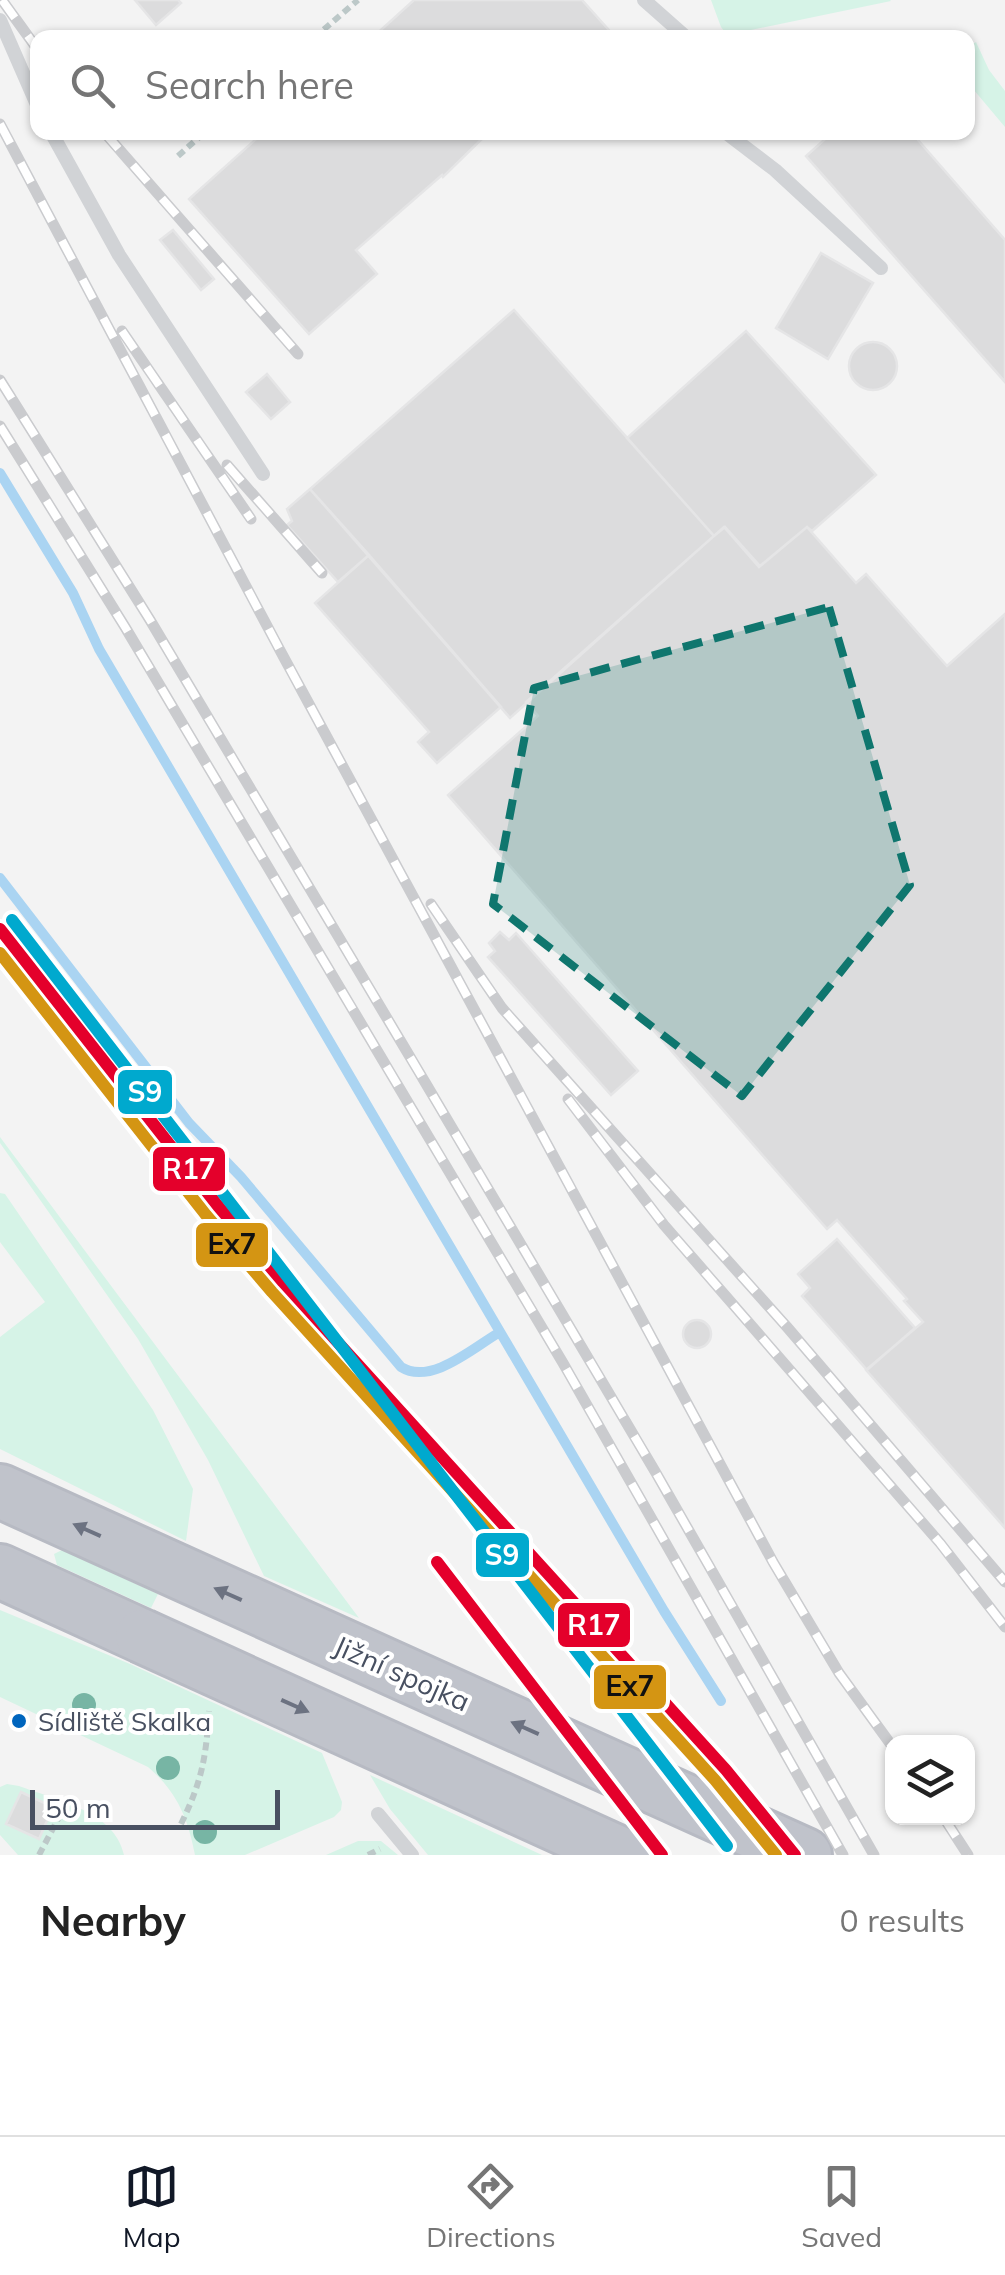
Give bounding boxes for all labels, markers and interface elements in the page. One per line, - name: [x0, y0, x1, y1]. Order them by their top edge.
- search box: [30, 30, 975, 140]
- icon: search: [65, 58, 120, 113]
- text: Search here: [145, 61, 354, 109]
- line badge: S9: [116, 1068, 174, 1116]
- text: S9: [128, 1074, 162, 1109]
- line badge: R17: [151, 1145, 227, 1193]
- text: R17: [162, 1151, 216, 1186]
- line badge: Ex7: [194, 1221, 270, 1269]
- text: Ex7: [208, 1226, 256, 1261]
- one-way arrow: [72, 1522, 102, 1538]
- line badge: S9: [474, 1531, 531, 1579]
- text: S9: [485, 1537, 519, 1572]
- one-way arrow: [214, 1586, 243, 1602]
- line badge: R17: [556, 1601, 632, 1649]
- text: R17: [567, 1607, 621, 1642]
- street label: Jižní spojka: [329, 1627, 475, 1719]
- line badge: Ex7: [592, 1663, 668, 1711]
- text: Ex7: [606, 1668, 654, 1703]
- one-way arrow: [281, 1697, 310, 1714]
- place label: Sídliště Skalka: [38, 1705, 211, 1738]
- marker: Sídliště Skalka: [9, 1711, 29, 1731]
- one-way arrow: [510, 1720, 540, 1736]
- map controls: [885, 1735, 975, 1825]
- button: layers: [885, 1735, 975, 1825]
- scale bar: [30, 1785, 280, 1830]
- text: 50 m: [45, 1790, 111, 1825]
- text: Nearby: [40, 1894, 186, 1947]
- text: 0 results: [840, 1900, 965, 1940]
- tab: Map: [123, 2159, 180, 2254]
- tab: Directions: [426, 2159, 556, 2254]
- tab: Saved: [801, 2159, 882, 2254]

